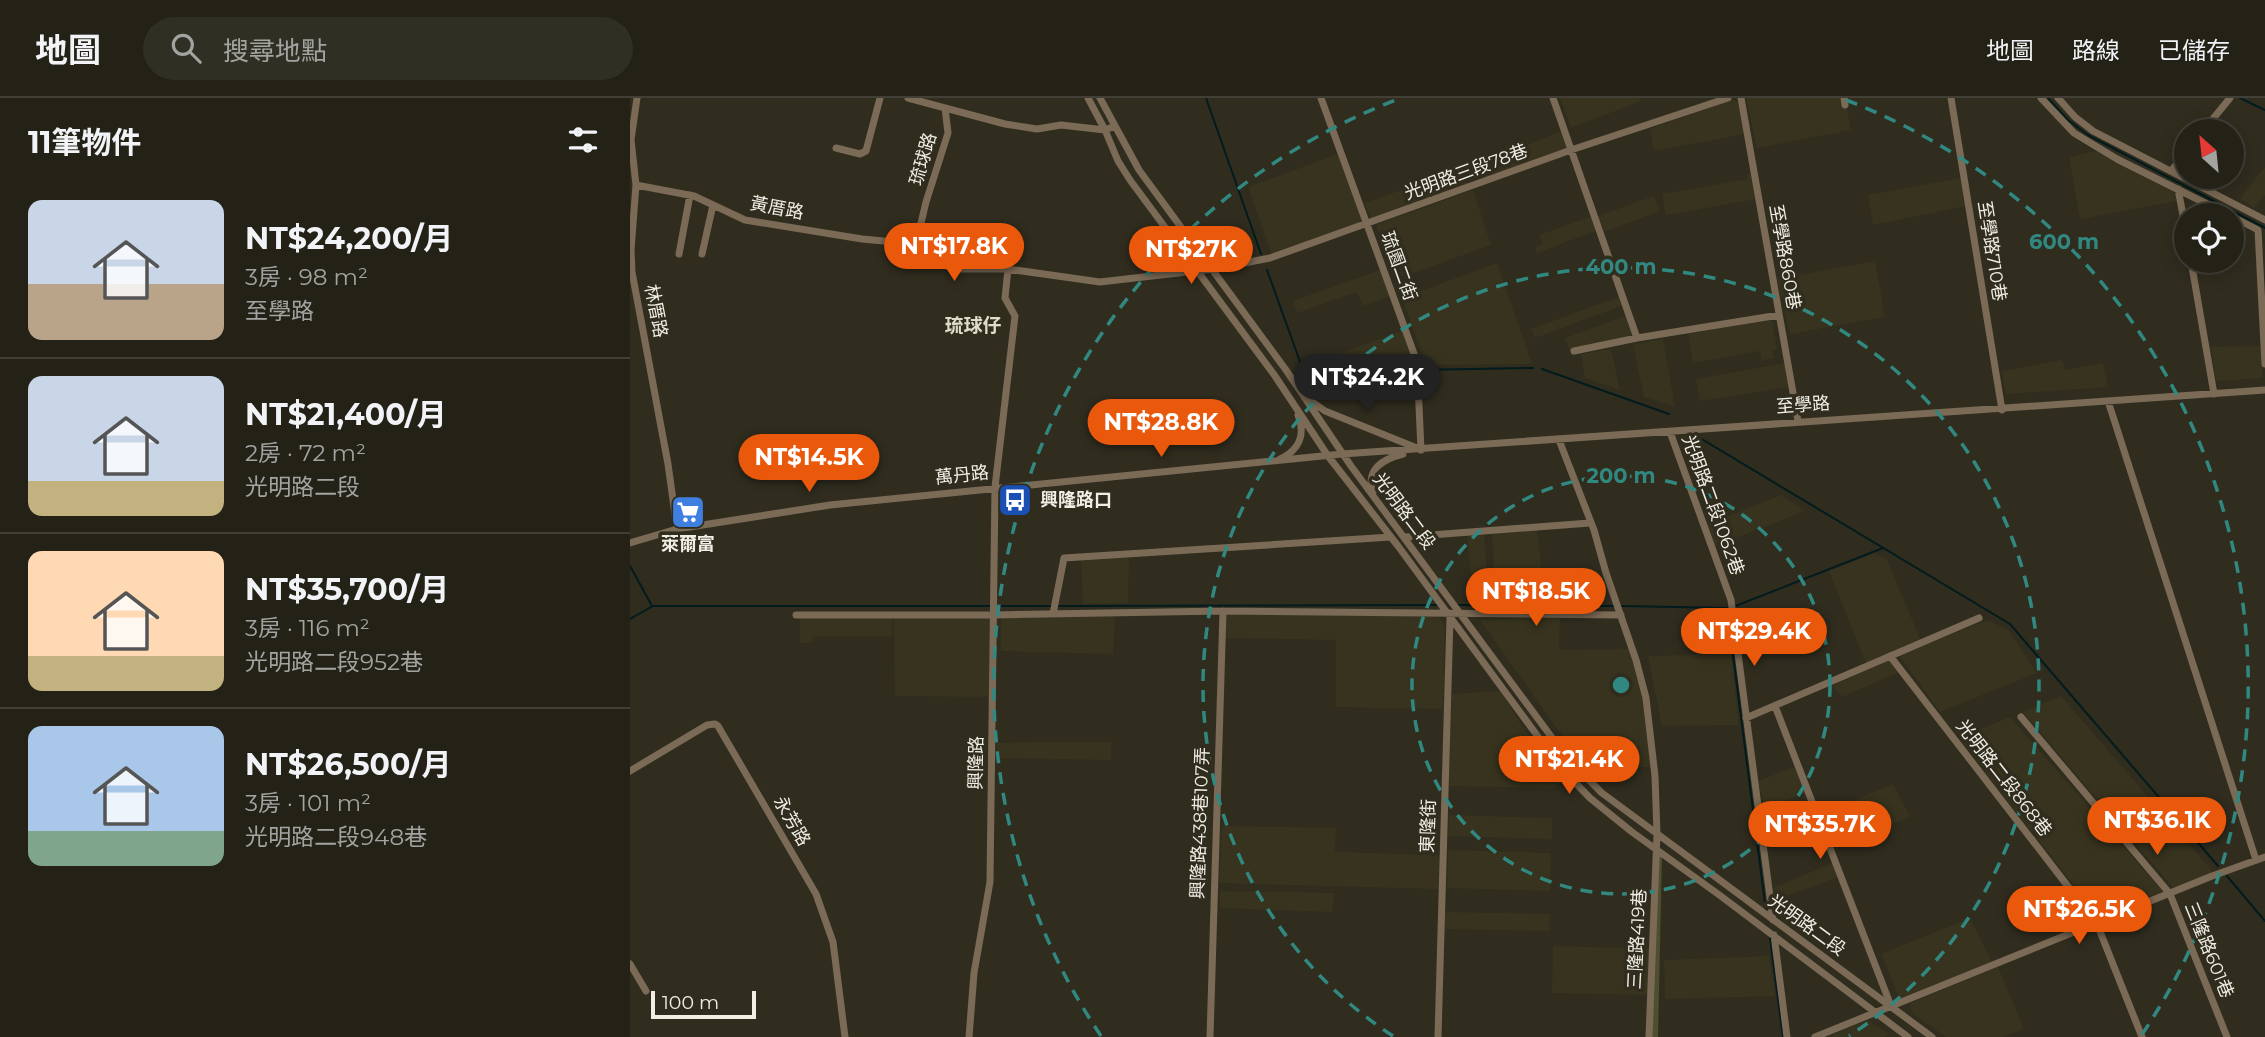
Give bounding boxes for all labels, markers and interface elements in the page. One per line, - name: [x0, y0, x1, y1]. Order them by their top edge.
- search box: [143, 17, 633, 80]
- icon: search: [167, 29, 205, 67]
- text: 地圖: [35, 30, 101, 70]
- text: 搜尋地點: [223, 35, 327, 67]
- text: 地圖: [1986, 36, 2034, 65]
- text: 路線: [2072, 36, 2120, 65]
- text: 已儲存: [2158, 36, 2230, 65]
- north arrow: [2174, 119, 2244, 189]
- map controls: [2174, 119, 2244, 273]
- icon: filters: [564, 121, 602, 159]
- text: 11筆物件: [28, 124, 142, 161]
- street label: 琉球路: [905, 130, 941, 188]
- street label: 光明路三段78巷: [1401, 139, 1531, 205]
- street label: 黃厝路: [748, 192, 806, 224]
- street label: 至學路710巷: [1973, 199, 2011, 303]
- street label: 至學路860巷: [1765, 203, 1805, 311]
- button: locate: [2174, 203, 2244, 273]
- text: NT$24,200/月: [245, 220, 453, 257]
- pin: NT$17.8K: [882, 223, 1026, 283]
- pin: NT$27K: [1134, 226, 1248, 286]
- icon: home: [84, 228, 168, 312]
- street label: 琉園二街: [1376, 228, 1422, 304]
- text: 600 m: [2029, 229, 2099, 254]
- text: NT$17.8K: [900, 232, 1008, 260]
- text: NT$27K: [1145, 235, 1237, 263]
- text: 400 m: [1586, 254, 1656, 279]
- text: 3房 · 98 m²: [245, 263, 368, 291]
- street label: 林厝路: [640, 282, 672, 340]
- text: 至學路: [245, 297, 314, 325]
- district label: 琉球仔: [944, 314, 1002, 337]
- pin: NT$24.2K: [1295, 354, 1439, 414]
- text: NT$24.2K: [1310, 363, 1424, 391]
- street label: 至學路: [1775, 392, 1831, 418]
- text: NT$21,400/月: [245, 396, 447, 433]
- pin: NT$28.8K: [1089, 400, 1233, 459]
- icon: home: [84, 404, 168, 488]
- text: NT$28.8K: [1104, 408, 1218, 436]
- street label: 光明路二段1062巷: [1677, 432, 1749, 578]
- pin: NT$14.5K: [737, 434, 881, 494]
- text: 2房 · 72 m²: [245, 439, 366, 467]
- text: NT$14.5K: [754, 443, 864, 471]
- street label: 萬丹路: [934, 461, 990, 489]
- text: 200 m: [1587, 463, 1655, 488]
- street label: 光明路二段: [1368, 468, 1440, 554]
- text: 光明路二段: [245, 473, 360, 501]
- bus stop icon: 興隆路口: [996, 481, 1034, 519]
- place label: 興隆路口: [1040, 489, 1112, 511]
- supermarket icon: 萊爾富: [669, 493, 707, 531]
- place label: 萊爾富: [661, 533, 715, 555]
- pin: NT$18.5K: [1464, 568, 1608, 628]
- text: NT$35,700/月: [245, 571, 449, 608]
- text: NT$18.5K: [1482, 577, 1590, 605]
- icon: home: [84, 579, 168, 663]
- pin: NT$29.4K: [1682, 608, 1826, 668]
- text: 3房 · 116 m²: [245, 614, 370, 642]
- text: NT$29.4K: [1697, 617, 1811, 645]
- text: 光明路二段952巷: [245, 648, 423, 676]
- centre of rings: [1609, 673, 1633, 697]
- street label: 光明路二段868巷: [1952, 715, 2056, 841]
- street label: 興隆路: [965, 736, 987, 790]
- pin: NT$21.4K: [1497, 736, 1641, 796]
- text: NT$21.4K: [1515, 745, 1623, 773]
- text: NT$26,500/月: [245, 746, 452, 783]
- street label: 興隆路438巷107弄: [1186, 747, 1214, 899]
- icon: home: [84, 754, 168, 838]
- text: 3房 · 101 m²: [245, 789, 371, 817]
- street label: 永芳路: [769, 792, 815, 850]
- pin: NT$36.1K: [2085, 798, 2229, 857]
- street label: 東隆街: [1416, 799, 1440, 853]
- pin: NT$35.7K: [1748, 802, 1892, 861]
- text: NT$36.1K: [2103, 806, 2211, 834]
- text: NT$35.7K: [1764, 810, 1876, 838]
- text: 光明路二段948巷: [245, 823, 427, 851]
- pin: NT$26.5K: [2007, 886, 2151, 946]
- street label: 三隆路419巷: [1623, 888, 1651, 990]
- street label: 光明路二段: [1764, 890, 1850, 960]
- text: NT$26.5K: [2023, 895, 2135, 923]
- street label: 三隆路601巷: [2180, 899, 2238, 1001]
- scale bar: [651, 988, 756, 1020]
- text: 100 m: [662, 991, 719, 1014]

